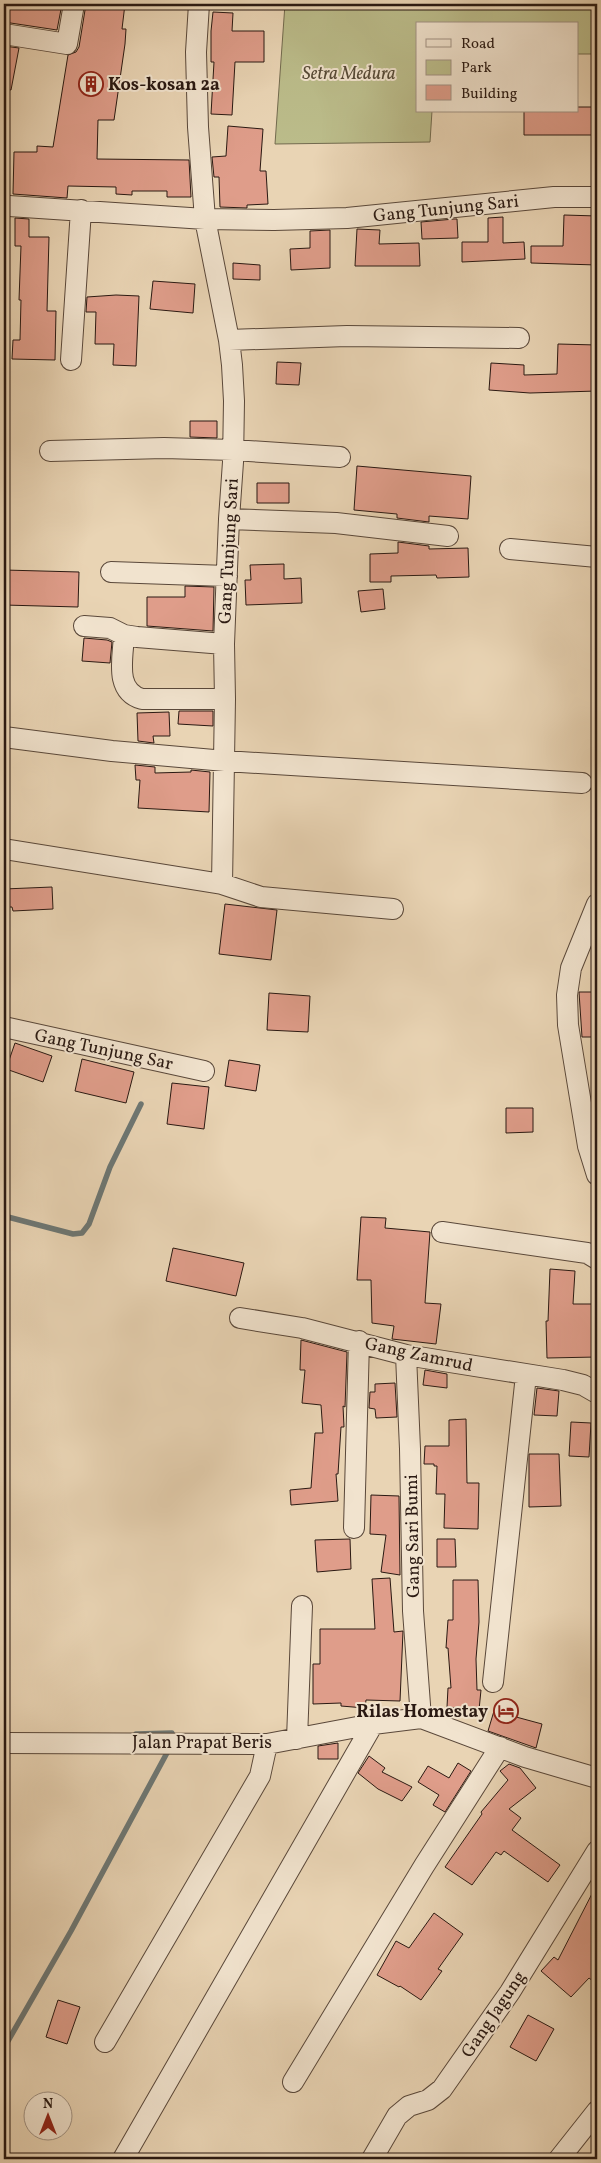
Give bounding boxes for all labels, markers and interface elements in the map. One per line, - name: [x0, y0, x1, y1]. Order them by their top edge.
- legend: [416, 22, 578, 112]
- text: Road: [461, 34, 495, 55]
- text: Park: [461, 58, 492, 79]
- park label: Setra Medura: [302, 62, 396, 87]
- building icon: Kos-kosan 2a: [78, 71, 104, 97]
- place label: Kos-kosan 2a: [108, 73, 220, 98]
- text: Building: [461, 84, 518, 105]
- street label: Gang Tunjung Sari: [372, 189, 520, 230]
- street label: Gang Tunjung Sari: [213, 477, 246, 625]
- street label: Gang Tunjung Sar: [32, 1024, 176, 1077]
- street label: Gang Zamrud: [362, 1332, 475, 1379]
- street label: Gang Sari Bumi: [400, 1474, 427, 1598]
- hotel icon: Rilas Homestay: [493, 1698, 519, 1724]
- place label: Rilas Homestay: [356, 1700, 488, 1725]
- street label: Jalan Prapat Beris: [132, 1731, 272, 1756]
- street label: Gang Jagung: [456, 1966, 533, 2063]
- north arrow: [22, 2090, 72, 2140]
- text: N: [43, 2095, 53, 2114]

